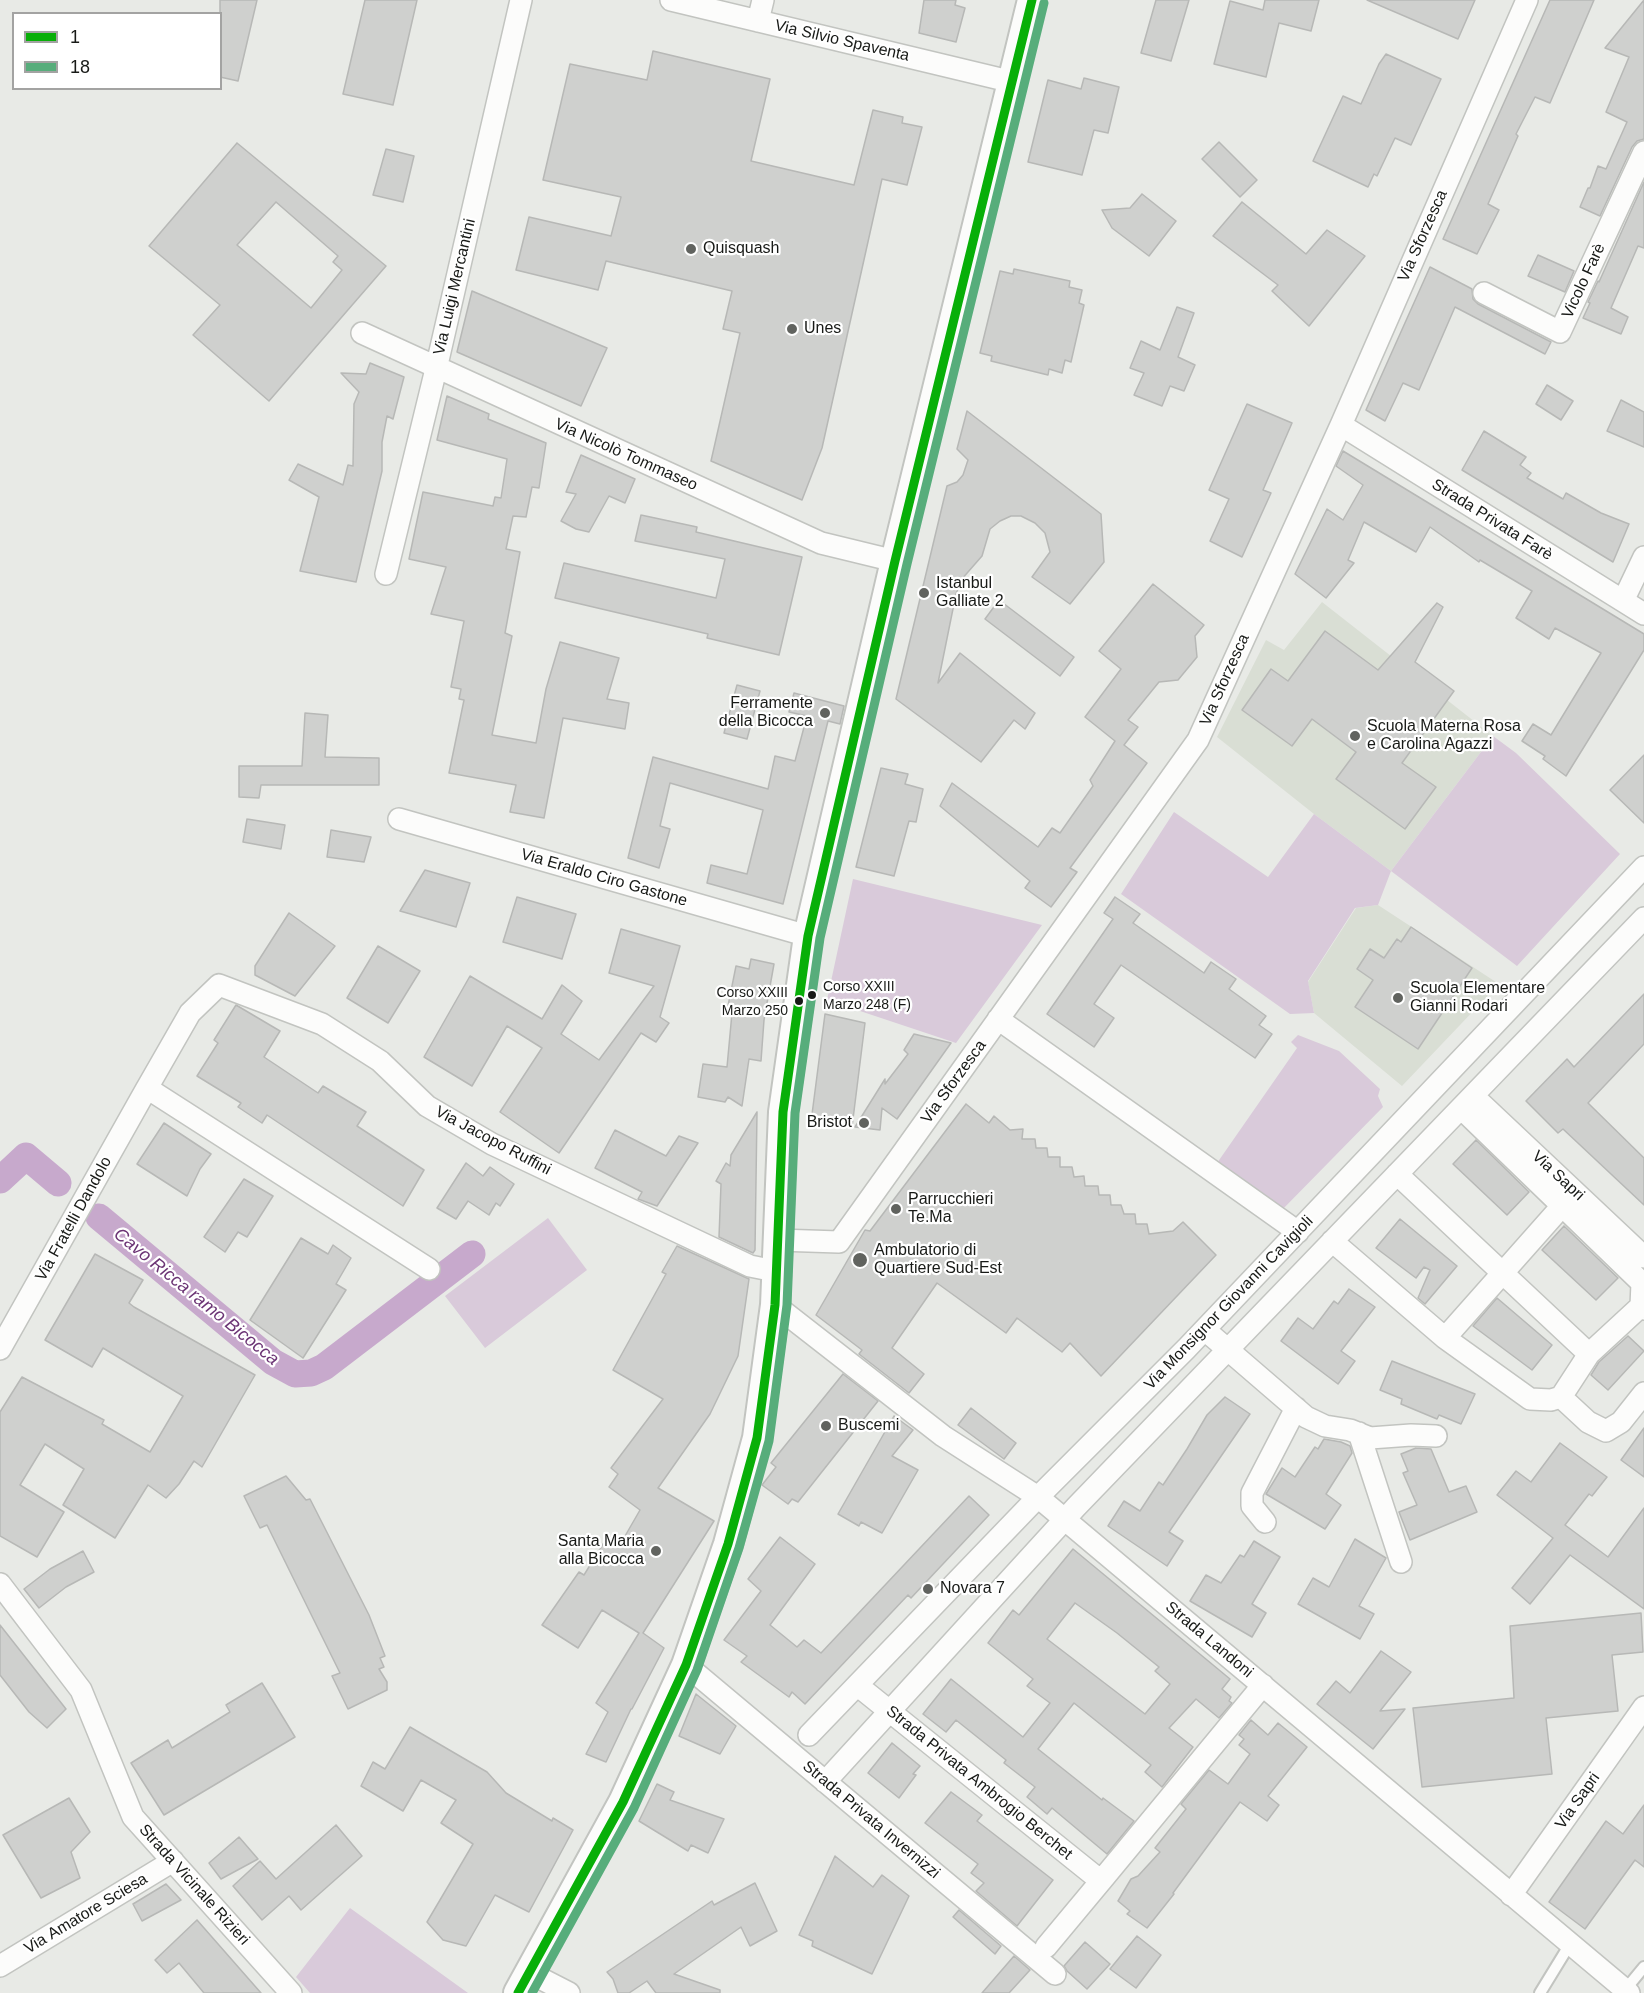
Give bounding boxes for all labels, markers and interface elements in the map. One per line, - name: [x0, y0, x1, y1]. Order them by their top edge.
- legend: [12, 12, 222, 90]
- street label: Via Silvio Spaventa: [773, 16, 911, 66]
- text: 1: [70, 27, 80, 47]
- text: 18: [70, 57, 90, 77]
- street label: Via Sforzesca: [1394, 187, 1452, 285]
- street label: Via Luigi Mercantini: [430, 217, 480, 357]
- place label: Quisquash: [703, 239, 779, 259]
- street label: Vicolo Farè: [1558, 240, 1610, 322]
- marker: Quisquash: [684, 242, 698, 256]
- place label: Unes: [804, 319, 841, 339]
- marker: Unes: [785, 322, 799, 336]
- street label: Via Nicolò Tommaseo: [552, 415, 700, 495]
- street label: Strada Privata Farè: [1428, 475, 1556, 565]
- place label: Istanbul Galliate 2: [936, 574, 1004, 612]
- marker: Istanbul Galliate 2: [917, 586, 931, 600]
- street label: Via Sforzesca: [1196, 631, 1254, 729]
- place label: Ferramente della Bicocca: [719, 694, 813, 732]
- marker: Ferramente della Bicocca: [818, 706, 832, 720]
- place label: Scuola Materna Rosa e Carolina Agazzi: [1367, 717, 1521, 755]
- marker: Scuola Materna Rosa e Carolina Agazzi: [1348, 729, 1362, 743]
- street label: Via Eraldo Ciro Gastone: [519, 845, 689, 911]
- place label: Corso XXIII Marzo 248 (F): [823, 979, 911, 1012]
- place label: Scuola Elementare Gianni Rodari: [1410, 979, 1545, 1017]
- place label: Corso XXIII Marzo 250: [716, 985, 788, 1018]
- marker: Corso XXIII Marzo 248 (F): [806, 989, 818, 1001]
- marker: Scuola Elementare Gianni Rodari: [1391, 991, 1405, 1005]
- marker: Corso XXIII Marzo 250: [793, 995, 805, 1007]
- street label: Via Sforzesca: [917, 1037, 991, 1127]
- street label: Via Jacopo Ruffini: [432, 1102, 554, 1180]
- place label: Bristot: [807, 1113, 852, 1133]
- marker: Bristot: [857, 1116, 871, 1130]
- street label: Via Sapri: [1528, 1147, 1588, 1205]
- street label: Via Fratelli Dandolo: [32, 1153, 116, 1285]
- place label: Parrucchieri Te.Ma: [908, 1190, 993, 1228]
- marker: Parrucchieri Te.Ma: [889, 1202, 903, 1216]
- street label: Via Monsignor Giovanni Cavigioli: [1141, 1212, 1317, 1394]
- water label: Cavo Ricca ramo Bicocca: [109, 1224, 283, 1370]
- place label: Ambulatorio di Quartiere Sud-Est: [874, 1241, 1002, 1279]
- marker: Ambulatorio di Quartiere Sud-Est: [851, 1251, 869, 1269]
- place label: Buscemi: [838, 1416, 899, 1436]
- marker: Buscemi: [819, 1419, 833, 1433]
- place label: Santa Maria alla Bicocca: [558, 1532, 644, 1570]
- marker: Santa Maria alla Bicocca: [649, 1544, 663, 1558]
- place label: Novara 7: [940, 1579, 1005, 1599]
- marker: Novara 7: [921, 1582, 935, 1596]
- street label: Strada Landoni: [1161, 1598, 1257, 1682]
- street label: Strada Privata Ambrogio Berchet: [882, 1702, 1076, 1864]
- street label: Strada Privata Invernizzi: [798, 1757, 944, 1883]
- street label: Via Sapri: [1552, 1769, 1604, 1833]
- street label: Strada Vicinale Rizieri: [135, 1821, 253, 1949]
- street label: Via Amatore Sciesa: [21, 1870, 151, 1958]

